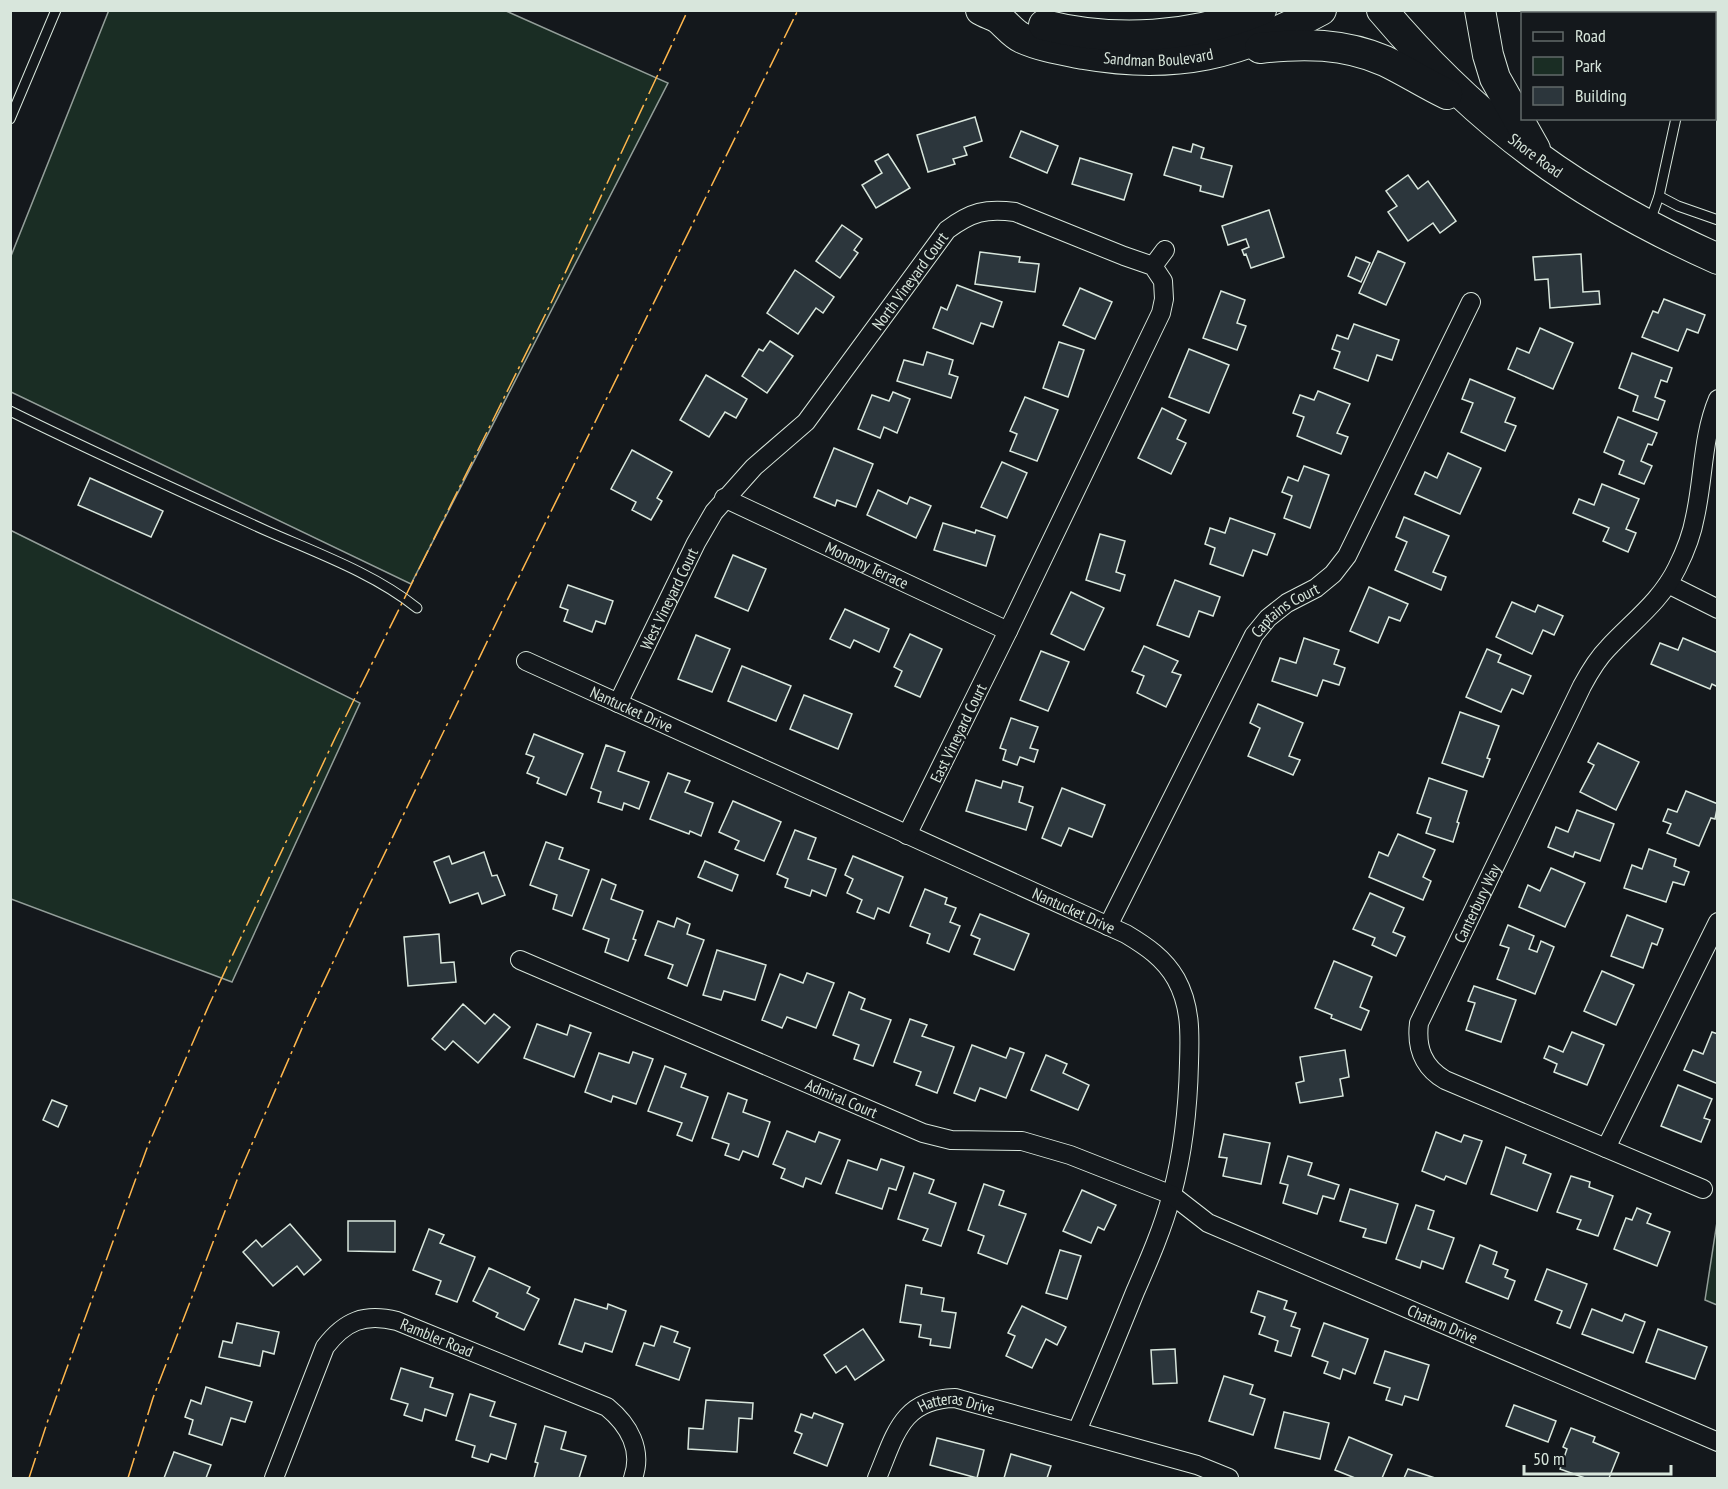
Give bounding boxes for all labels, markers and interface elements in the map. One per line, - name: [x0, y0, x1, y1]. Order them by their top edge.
- legend: [1521, 12, 1716, 120]
- text: Road: [1575, 24, 1606, 47]
- street label: Sandman Boulevard: [1103, 43, 1215, 70]
- text: Park: [1575, 54, 1602, 77]
- text: Building: [1575, 84, 1627, 107]
- street label: Shore Road: [1505, 129, 1567, 182]
- street label: North Vineyard Court: [867, 228, 952, 334]
- street label: Monomy Terrace: [822, 537, 912, 593]
- street label: West Vineyard Court: [636, 544, 702, 653]
- street label: Captains Court: [1246, 578, 1323, 641]
- street label: East Vineyard Court: [925, 680, 991, 786]
- street label: Nantucket Drive: [587, 682, 676, 737]
- street label: Canterbury Way: [1449, 860, 1505, 946]
- street label: Nantucket Drive: [1029, 883, 1118, 938]
- street label: Admiral Court: [803, 1074, 881, 1123]
- street label: Chatam Drive: [1404, 1300, 1481, 1348]
- street label: Rambler Road: [397, 1313, 476, 1361]
- street label: Hatteras Drive: [914, 1388, 997, 1419]
- scale bar: [1524, 1438, 1671, 1476]
- text: 50 m: [1533, 1447, 1565, 1470]

